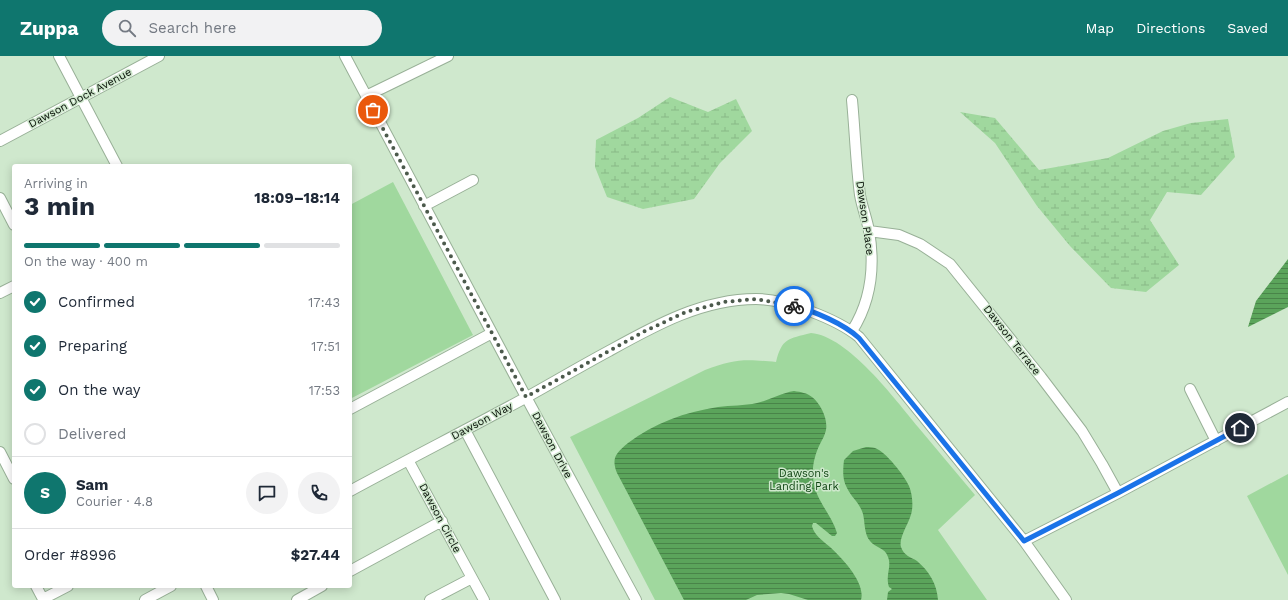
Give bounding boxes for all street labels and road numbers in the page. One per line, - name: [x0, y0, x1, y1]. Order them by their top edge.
- street label: Dawson Dock Avenue: [26, 65, 134, 131]
- street label: Dawson Place: [853, 180, 877, 256]
- street label: Dawson Terrace: [981, 302, 1043, 378]
- street label: Dawson Way: [449, 399, 515, 443]
- street label: Dawson Drive: [529, 410, 575, 480]
- street label: Dawson Circle: [416, 481, 464, 555]

